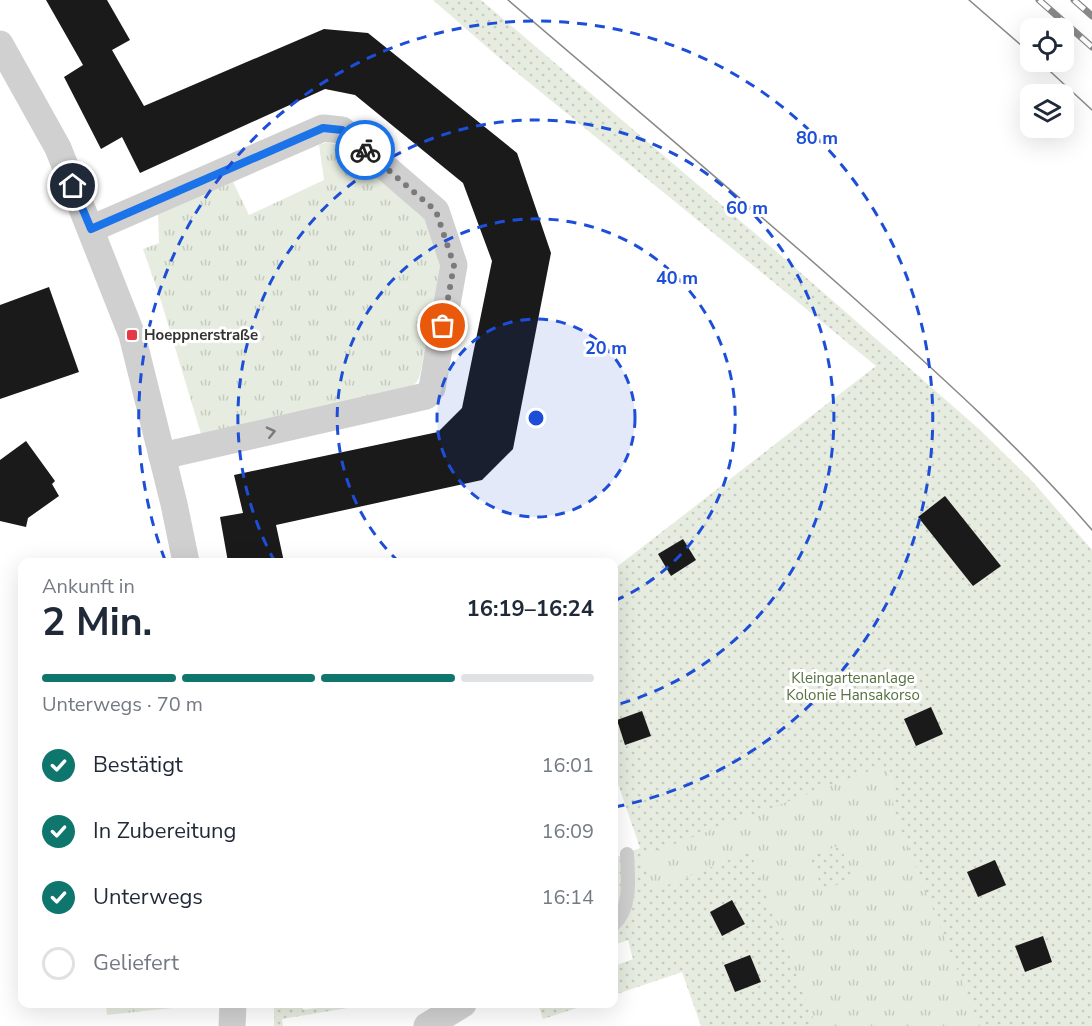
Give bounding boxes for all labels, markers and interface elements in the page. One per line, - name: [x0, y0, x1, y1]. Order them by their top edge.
- map controls: [1020, 18, 1074, 138]
- button: locate: [1020, 18, 1074, 72]
- button: layers: [1020, 84, 1074, 138]
- courier: [335, 120, 395, 180]
- text: 80 m: [796, 126, 838, 150]
- icon: bike: [349, 134, 382, 167]
- pin: [47, 160, 98, 211]
- icon: home: [56, 169, 89, 202]
- text: 60 m: [726, 196, 768, 220]
- text: 40 m: [656, 266, 698, 290]
- pin: [417, 300, 468, 351]
- icon: bag: [426, 309, 459, 342]
- place label: Hoeppnerstraße: [144, 325, 258, 345]
- marker: Hoeppnerstraße: [125, 328, 139, 342]
- text: 20 m: [585, 336, 627, 360]
- centre of rings: [526, 408, 546, 428]
- one-way arrow: [266, 426, 276, 439]
- text: Ankunft in: [42, 573, 135, 600]
- text: 16:19–16:24: [466, 594, 594, 624]
- text: 2 Min.: [42, 596, 152, 649]
- park label: Kleingartenanlage Kolonie Hansakorso: [786, 668, 920, 705]
- text: Unterwegs · 70 m: [42, 691, 203, 718]
- icon: check: [42, 749, 75, 782]
- text: Bestätigt: [93, 750, 183, 780]
- text: 16:01: [541, 752, 594, 779]
- icon: check: [42, 815, 75, 848]
- text: In Zubereitung: [93, 816, 236, 846]
- text: 16:09: [541, 818, 594, 845]
- icon: check: [42, 881, 75, 914]
- text: Unterwegs: [93, 882, 203, 912]
- text: 16:14: [541, 884, 594, 911]
- text: Geliefert: [93, 948, 179, 978]

